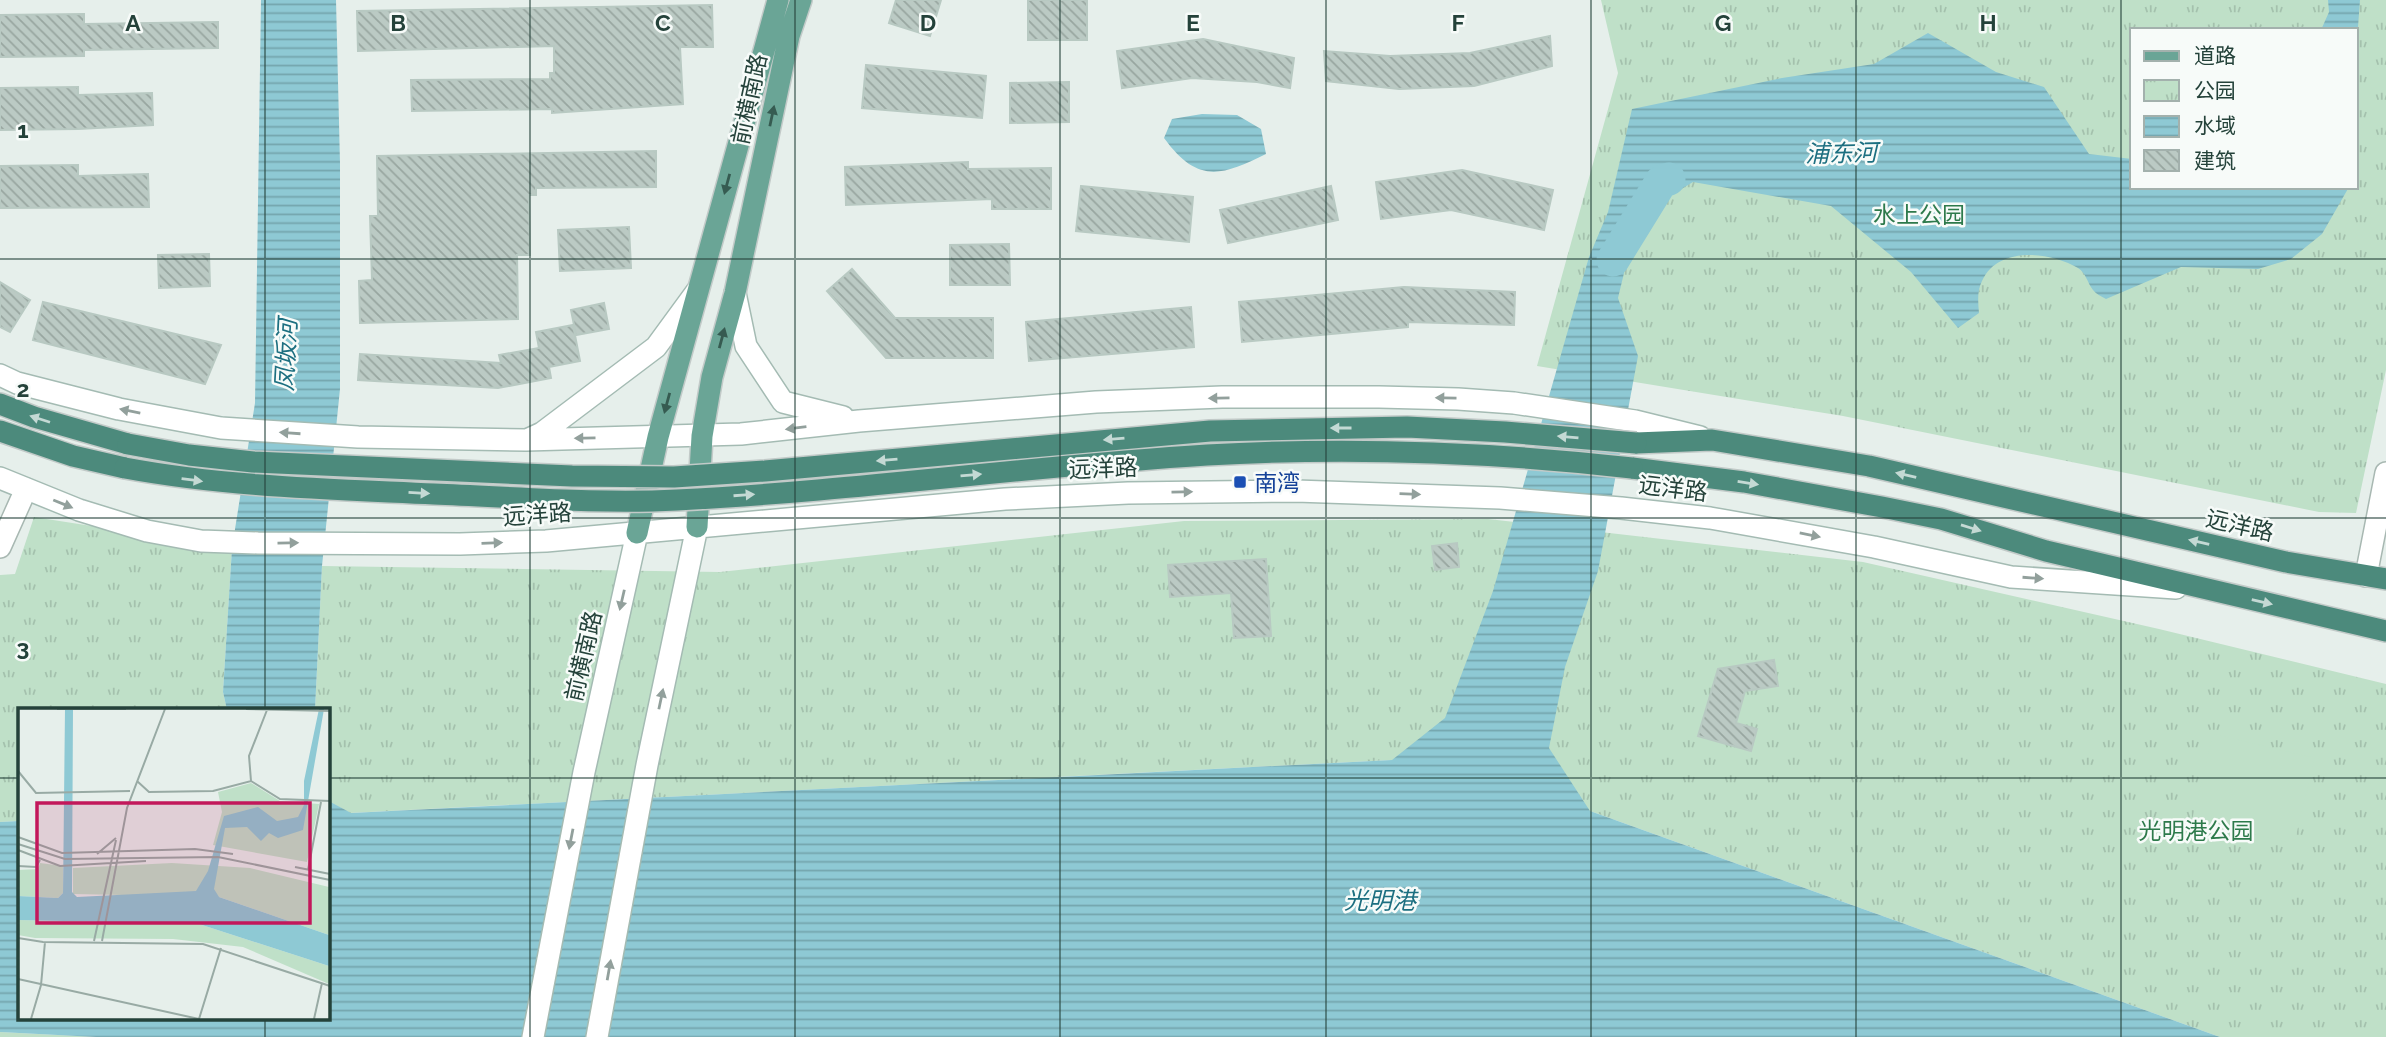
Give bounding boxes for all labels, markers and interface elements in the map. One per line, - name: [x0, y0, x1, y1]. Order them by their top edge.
- text: A: [125, 9, 141, 36]
- text: B: [390, 9, 406, 36]
- text: C: [655, 9, 671, 36]
- text: D: [920, 9, 936, 36]
- text: E: [1186, 9, 1200, 36]
- text: F: [1451, 9, 1465, 36]
- text: G: [1715, 9, 1731, 36]
- text: H: [1979, 9, 1997, 36]
- legend: [2130, 28, 2358, 189]
- text: 道路: [2194, 43, 2236, 68]
- street label: 前横南路: [726, 51, 772, 147]
- text: 公园: [2194, 78, 2236, 103]
- one-way arrow: [767, 105, 778, 127]
- text: 水域: [2194, 113, 2236, 138]
- text: 1: [17, 116, 29, 143]
- water label: 浦东河: [1805, 138, 1881, 168]
- text: 建筑: [2194, 148, 2236, 173]
- one-way arrow: [721, 173, 732, 195]
- park label: 水上公园: [1873, 201, 1965, 228]
- water label: 凤坂河: [270, 314, 303, 392]
- one-way arrow: [718, 327, 728, 348]
- text: 2: [17, 375, 29, 402]
- one-way arrow: [661, 392, 672, 414]
- one-way arrow: [1207, 392, 1229, 403]
- one-way arrow: [1435, 393, 1457, 404]
- one-way arrow: [119, 405, 141, 416]
- one-way arrow: [30, 413, 51, 423]
- one-way arrow: [785, 422, 807, 433]
- one-way arrow: [1330, 422, 1352, 434]
- one-way arrow: [279, 427, 301, 438]
- one-way arrow: [1557, 431, 1579, 442]
- one-way arrow: [574, 433, 596, 444]
- one-way arrow: [1103, 434, 1125, 445]
- street label: 远洋路: [1068, 453, 1138, 483]
- one-way arrow: [876, 455, 898, 466]
- one-way arrow: [960, 469, 982, 480]
- place label: 南湾: [1254, 469, 1300, 496]
- one-way arrow: [1895, 469, 1917, 480]
- street label: 远洋路: [1637, 470, 1709, 506]
- marker: 南湾: [1232, 474, 1248, 490]
- one-way arrow: [181, 475, 203, 486]
- one-way arrow: [1737, 478, 1759, 489]
- one-way arrow: [1172, 486, 1194, 498]
- one-way arrow: [408, 488, 430, 499]
- one-way arrow: [1399, 488, 1421, 500]
- one-way arrow: [733, 490, 755, 501]
- one-way arrow: [53, 498, 74, 509]
- street label: 远洋路: [502, 498, 572, 530]
- street label: 远洋路: [2203, 504, 2277, 546]
- one-way arrow: [1960, 524, 1981, 534]
- one-way arrow: [1799, 529, 1821, 540]
- one-way arrow: [2188, 536, 2210, 547]
- one-way arrow: [278, 537, 300, 548]
- one-way arrow: [481, 538, 503, 549]
- one-way arrow: [2022, 573, 2044, 584]
- one-way arrow: [617, 589, 628, 611]
- one-way arrow: [2251, 597, 2273, 608]
- street label: 前横南路: [559, 608, 607, 704]
- text: 3: [17, 634, 29, 661]
- one-way arrow: [656, 688, 667, 710]
- inset map: [18, 708, 329, 1020]
- park label: 光明港公园: [2139, 817, 2254, 844]
- one-way arrow: [565, 828, 576, 850]
- water label: 光明港: [1344, 886, 1419, 915]
- one-way arrow: [604, 959, 615, 981]

